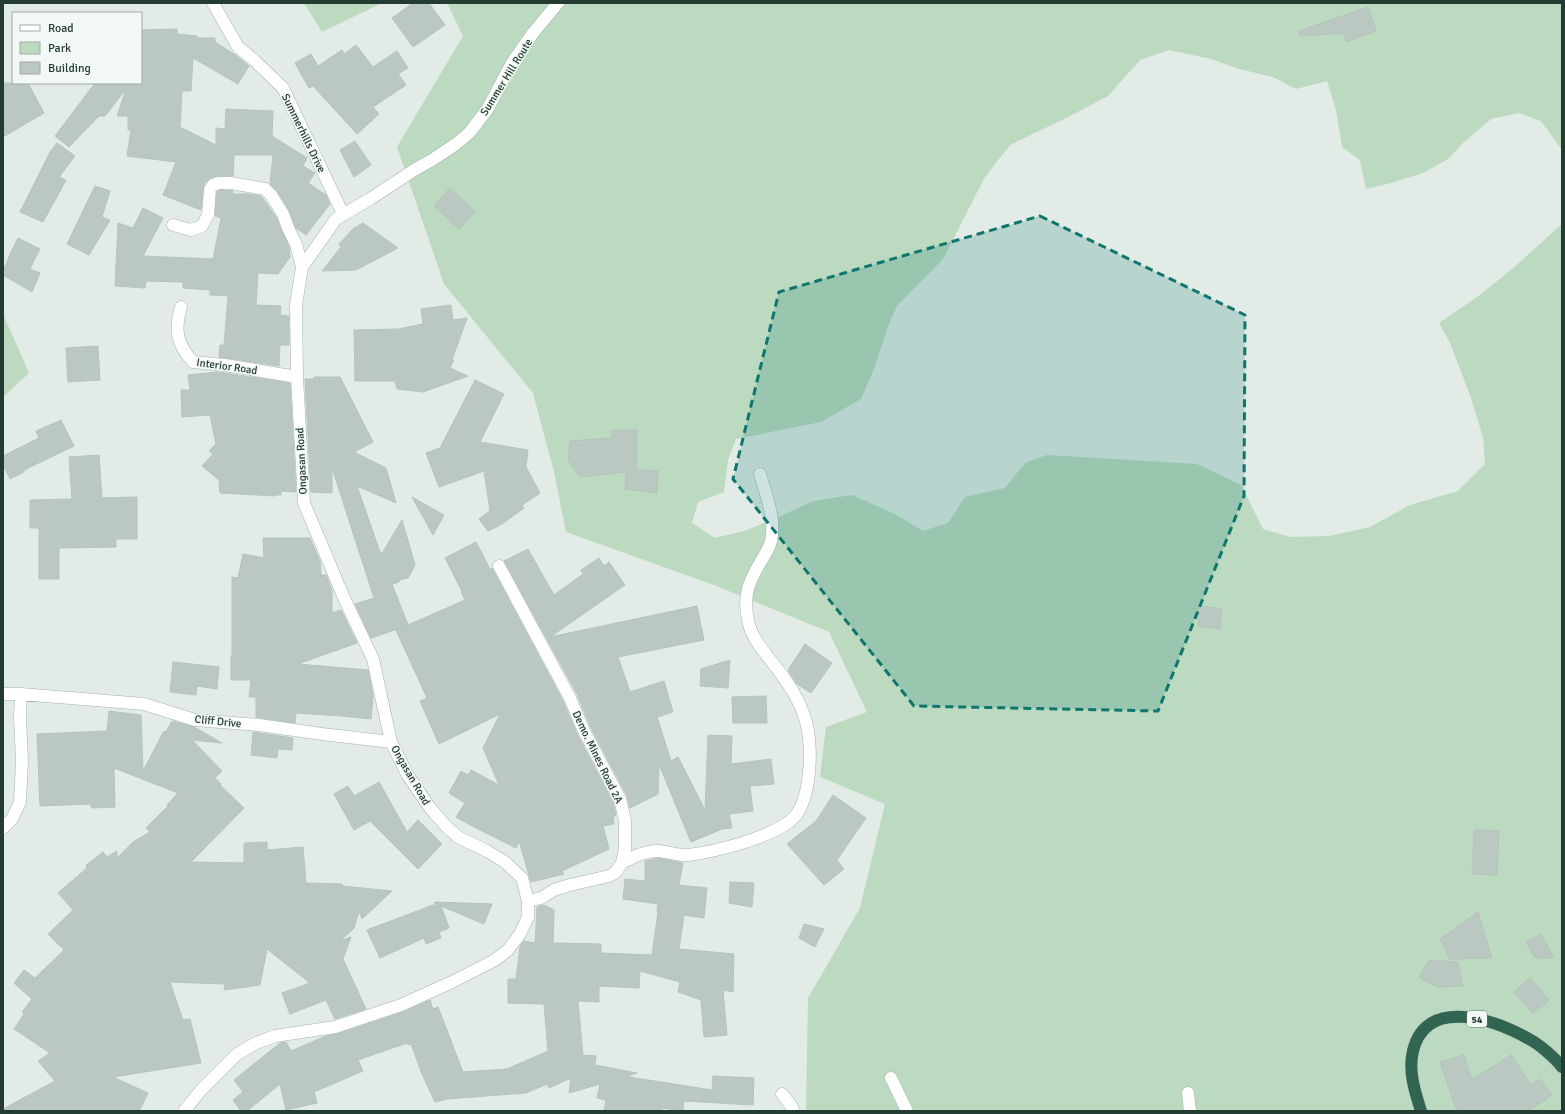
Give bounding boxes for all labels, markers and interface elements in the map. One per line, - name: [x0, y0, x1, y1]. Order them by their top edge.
- legend: [12, 12, 142, 84]
- text: Road: [48, 21, 74, 36]
- street label: Summer Hill Route: [478, 36, 535, 118]
- text: Park: [48, 41, 71, 56]
- text: Building: [48, 61, 91, 76]
- street label: Summerhills Drive: [279, 92, 328, 175]
- street label: Interior Road: [196, 356, 258, 377]
- street label: Ongasan Road: [293, 427, 310, 495]
- street label: Demo. Mines Road 2A: [569, 709, 626, 806]
- street label: Cliff Drive: [194, 713, 242, 730]
- street label: Ongasan Road: [388, 743, 433, 808]
- road number: 54: [1467, 1011, 1487, 1027]

